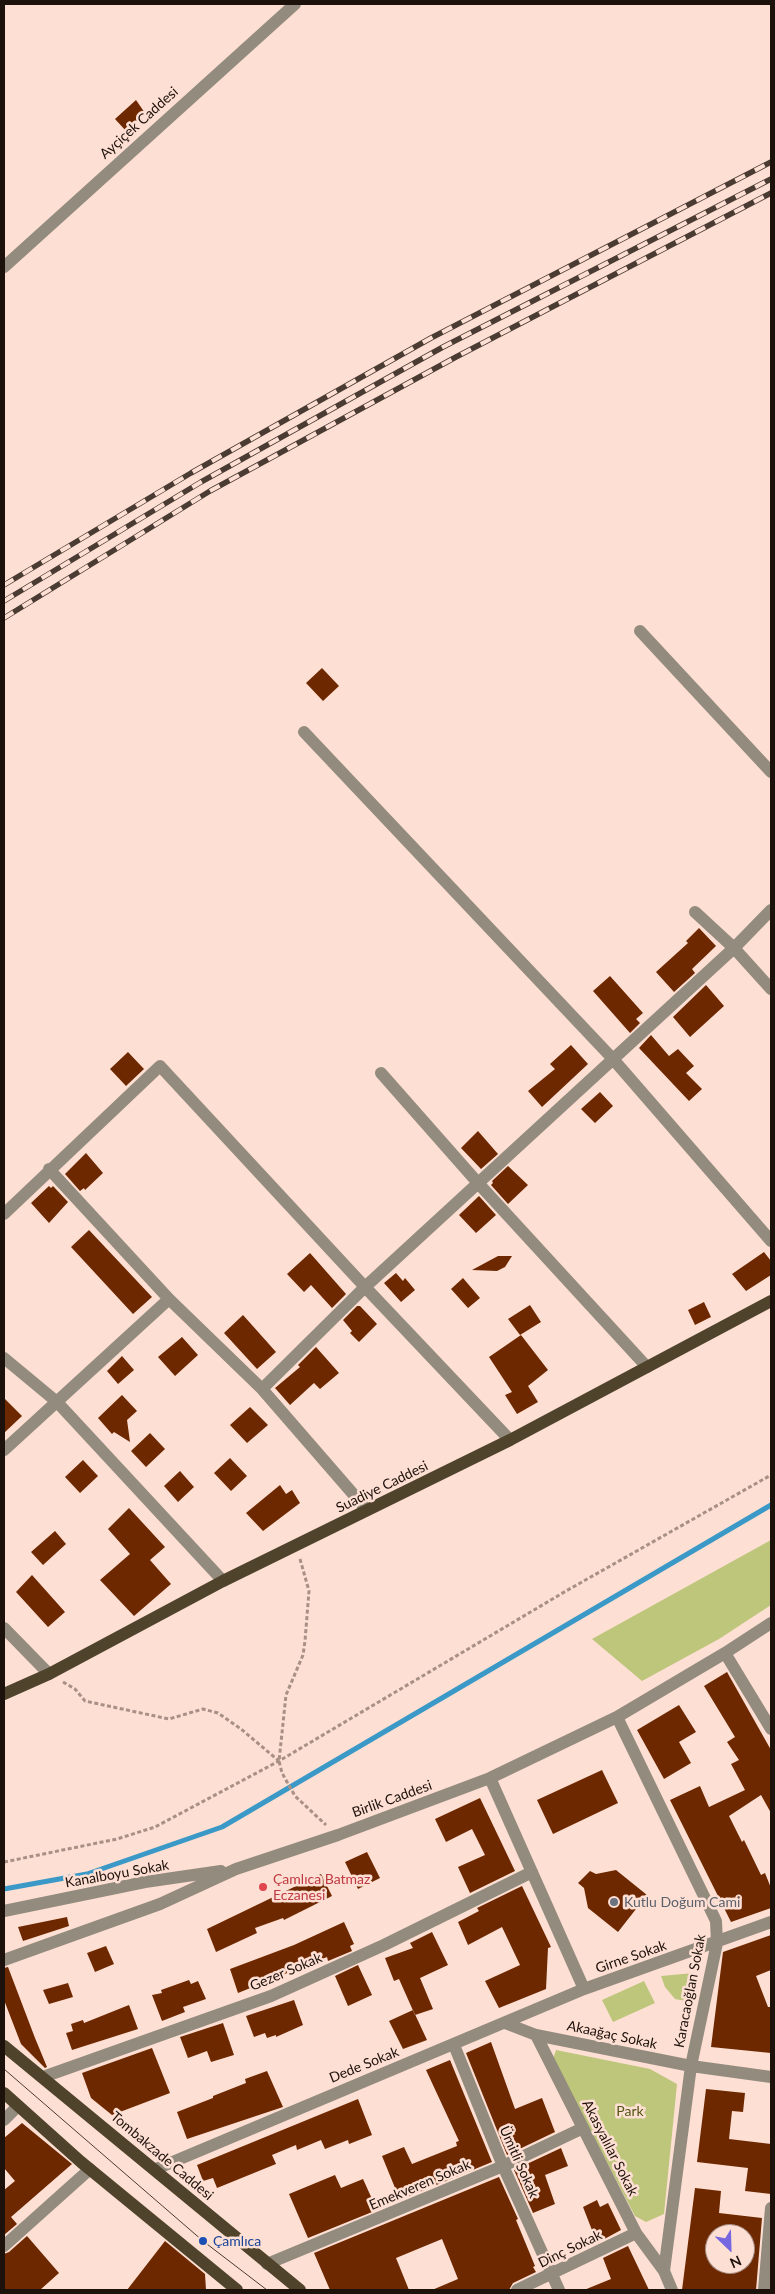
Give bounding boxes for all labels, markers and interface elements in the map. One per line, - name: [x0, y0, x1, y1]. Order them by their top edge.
- street label: Ayçiçek Caddesi: [96, 83, 182, 163]
- street label: Suadiye Caddesi: [333, 1457, 431, 1517]
- street label: Birlik Caddesi: [350, 1777, 434, 1821]
- street label: Kanalboyu Sokak: [64, 1857, 170, 1891]
- place label: Çamlıca Batmaz Eczanesi: [273, 1871, 370, 1904]
- marker: Çamlıca Batmaz Eczanesi: [257, 1881, 269, 1893]
- place label: Kutlu Doğum Cami: [624, 1894, 740, 1910]
- marker: Kutlu Doğum Cami: [608, 1896, 620, 1908]
- street label: Karacaoğlan Sokak: [671, 1933, 709, 2049]
- street label: Girne Sokak: [593, 1937, 669, 1977]
- street label: Gezer Sokak: [248, 1949, 324, 1995]
- street label: Akaağaç Sokak: [565, 2017, 659, 2053]
- street label: Dede Sokak: [327, 2043, 401, 2087]
- street label: Akasyalılar Sokak: [579, 2097, 641, 2199]
- park label: Park: [616, 2103, 644, 2119]
- street label: Tombakzade Caddesi: [107, 2108, 217, 2204]
- street label: Ümitli Sokak: [496, 2123, 542, 2201]
- street label: Emekveren Sokak: [367, 2156, 473, 2214]
- north arrow: [705, 2224, 755, 2274]
- street label: Dinç Sokak: [535, 2226, 605, 2272]
- place label: Çamlıca: [213, 2233, 261, 2249]
- marker: Çamlıca: [197, 2235, 209, 2247]
- text: N: [728, 2252, 744, 2272]

